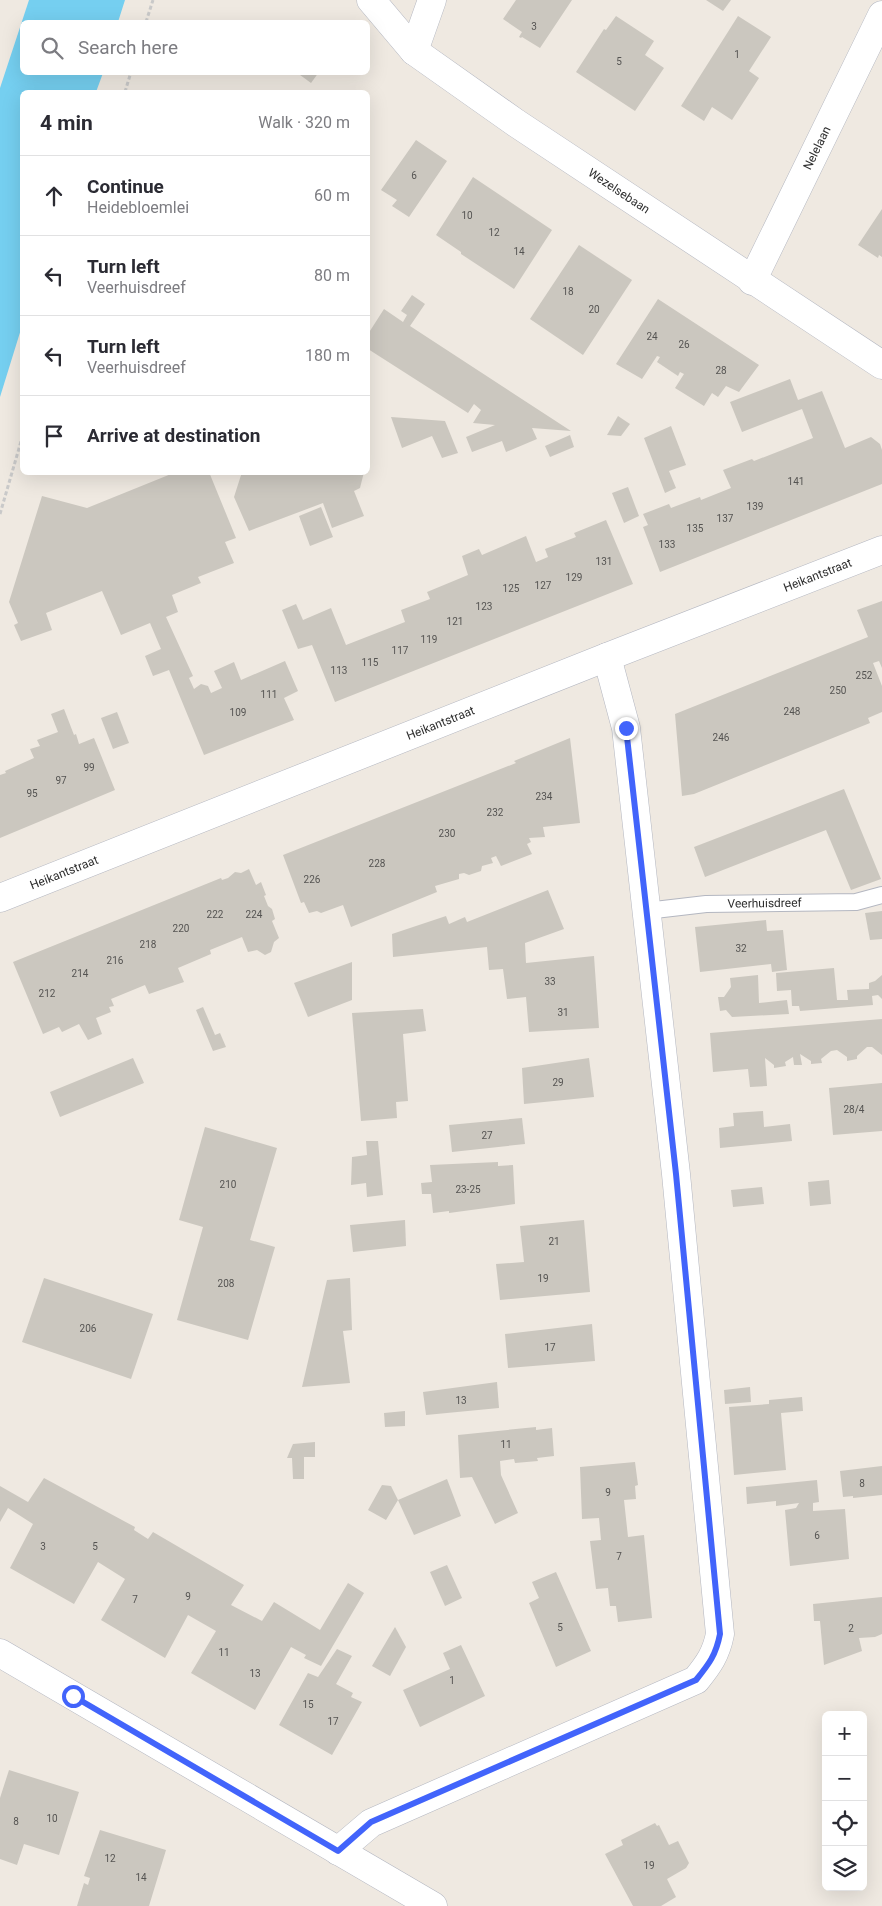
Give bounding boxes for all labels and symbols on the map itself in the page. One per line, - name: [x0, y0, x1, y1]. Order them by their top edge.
- house number: 3: [531, 21, 537, 32]
- house number: 1: [734, 49, 740, 60]
- house number: 5: [616, 56, 622, 67]
- street label: Nelelaan: [800, 124, 834, 172]
- street label: Wezelsebaan: [585, 166, 652, 217]
- house number: 6: [411, 170, 417, 181]
- house number: 10: [461, 210, 473, 221]
- house number: 12: [488, 227, 500, 238]
- house number: 14: [513, 246, 525, 257]
- house number: 18: [562, 286, 574, 297]
- house number: 20: [588, 304, 600, 315]
- house number: 24: [646, 331, 658, 342]
- house number: 26: [678, 339, 690, 350]
- house number: 28: [715, 365, 727, 376]
- house number: 141: [788, 476, 804, 487]
- house number: 139: [747, 501, 763, 512]
- house number: 137: [717, 513, 734, 524]
- house number: 135: [687, 523, 704, 534]
- house number: 133: [659, 539, 675, 550]
- street label: Heikantstraat: [781, 555, 854, 595]
- house number: 131: [596, 556, 612, 567]
- house number: 129: [566, 572, 582, 583]
- house number: 127: [535, 580, 552, 591]
- house number: 125: [503, 583, 520, 594]
- house number: 123: [476, 601, 492, 612]
- house number: 121: [447, 616, 463, 627]
- house number: 119: [421, 634, 437, 645]
- house number: 117: [392, 645, 409, 656]
- house number: 115: [362, 657, 379, 668]
- house number: 113: [331, 665, 347, 676]
- house number: 252: [856, 670, 873, 681]
- house number: 250: [830, 685, 847, 696]
- house number: 111: [261, 689, 277, 700]
- street label: Heikantstraat: [404, 703, 477, 743]
- house number: 248: [784, 706, 801, 717]
- house number: 109: [230, 707, 246, 718]
- route end: [615, 717, 638, 740]
- house number: 246: [713, 732, 730, 743]
- house number: 99: [83, 762, 95, 773]
- house number: 97: [55, 775, 67, 786]
- house number: 95: [26, 788, 38, 799]
- house number: 234: [536, 791, 553, 802]
- house number: 232: [487, 807, 504, 818]
- house number: 230: [439, 828, 456, 839]
- street label: Heikantstraat: [28, 853, 100, 892]
- house number: 228: [369, 858, 386, 869]
- house number: 226: [304, 874, 321, 885]
- street label: Veerhuisdreef: [727, 896, 803, 911]
- house number: 222: [207, 909, 224, 920]
- house number: 224: [246, 909, 263, 920]
- house number: 220: [173, 923, 190, 934]
- house number: 218: [140, 939, 157, 950]
- house number: 32: [735, 943, 747, 954]
- house number: 216: [107, 955, 124, 966]
- house number: 214: [72, 968, 89, 979]
- house number: 33: [544, 976, 556, 987]
- house number: 212: [39, 988, 56, 999]
- house number: 31: [557, 1007, 569, 1018]
- house number: 29: [552, 1077, 564, 1088]
- house number: 28/4: [844, 1104, 865, 1115]
- house number: 27: [481, 1130, 493, 1141]
- house number: 210: [220, 1179, 237, 1190]
- house number: 23-25: [455, 1184, 481, 1195]
- house number: 21: [548, 1236, 560, 1247]
- house number: 19: [537, 1273, 549, 1284]
- house number: 208: [218, 1278, 235, 1289]
- house number: 206: [80, 1323, 97, 1334]
- house number: 17: [544, 1342, 556, 1353]
- house number: 13: [455, 1395, 467, 1406]
- house number: 11: [500, 1439, 512, 1450]
- house number: 8: [859, 1478, 865, 1489]
- house number: 9: [605, 1487, 611, 1498]
- house number: 6: [814, 1530, 820, 1541]
- house number: 3: [40, 1541, 46, 1552]
- house number: 5: [92, 1541, 98, 1552]
- house number: 7: [616, 1551, 622, 1562]
- house number: 9: [185, 1591, 191, 1602]
- house number: 7: [132, 1594, 138, 1605]
- house number: 5: [557, 1622, 563, 1633]
- house number: 2: [848, 1623, 854, 1634]
- house number: 11: [218, 1647, 230, 1658]
- house number: 13: [249, 1668, 261, 1679]
- house number: 1: [449, 1675, 455, 1686]
- route start: [62, 1685, 85, 1708]
- house number: 15: [302, 1699, 314, 1710]
- house number: 17: [327, 1716, 339, 1727]
- house number: 10: [46, 1813, 58, 1824]
- house number: 8: [13, 1816, 19, 1827]
- house number: 12: [104, 1853, 116, 1864]
- house number: 19: [643, 1860, 655, 1871]
- house number: 14: [135, 1872, 147, 1883]

